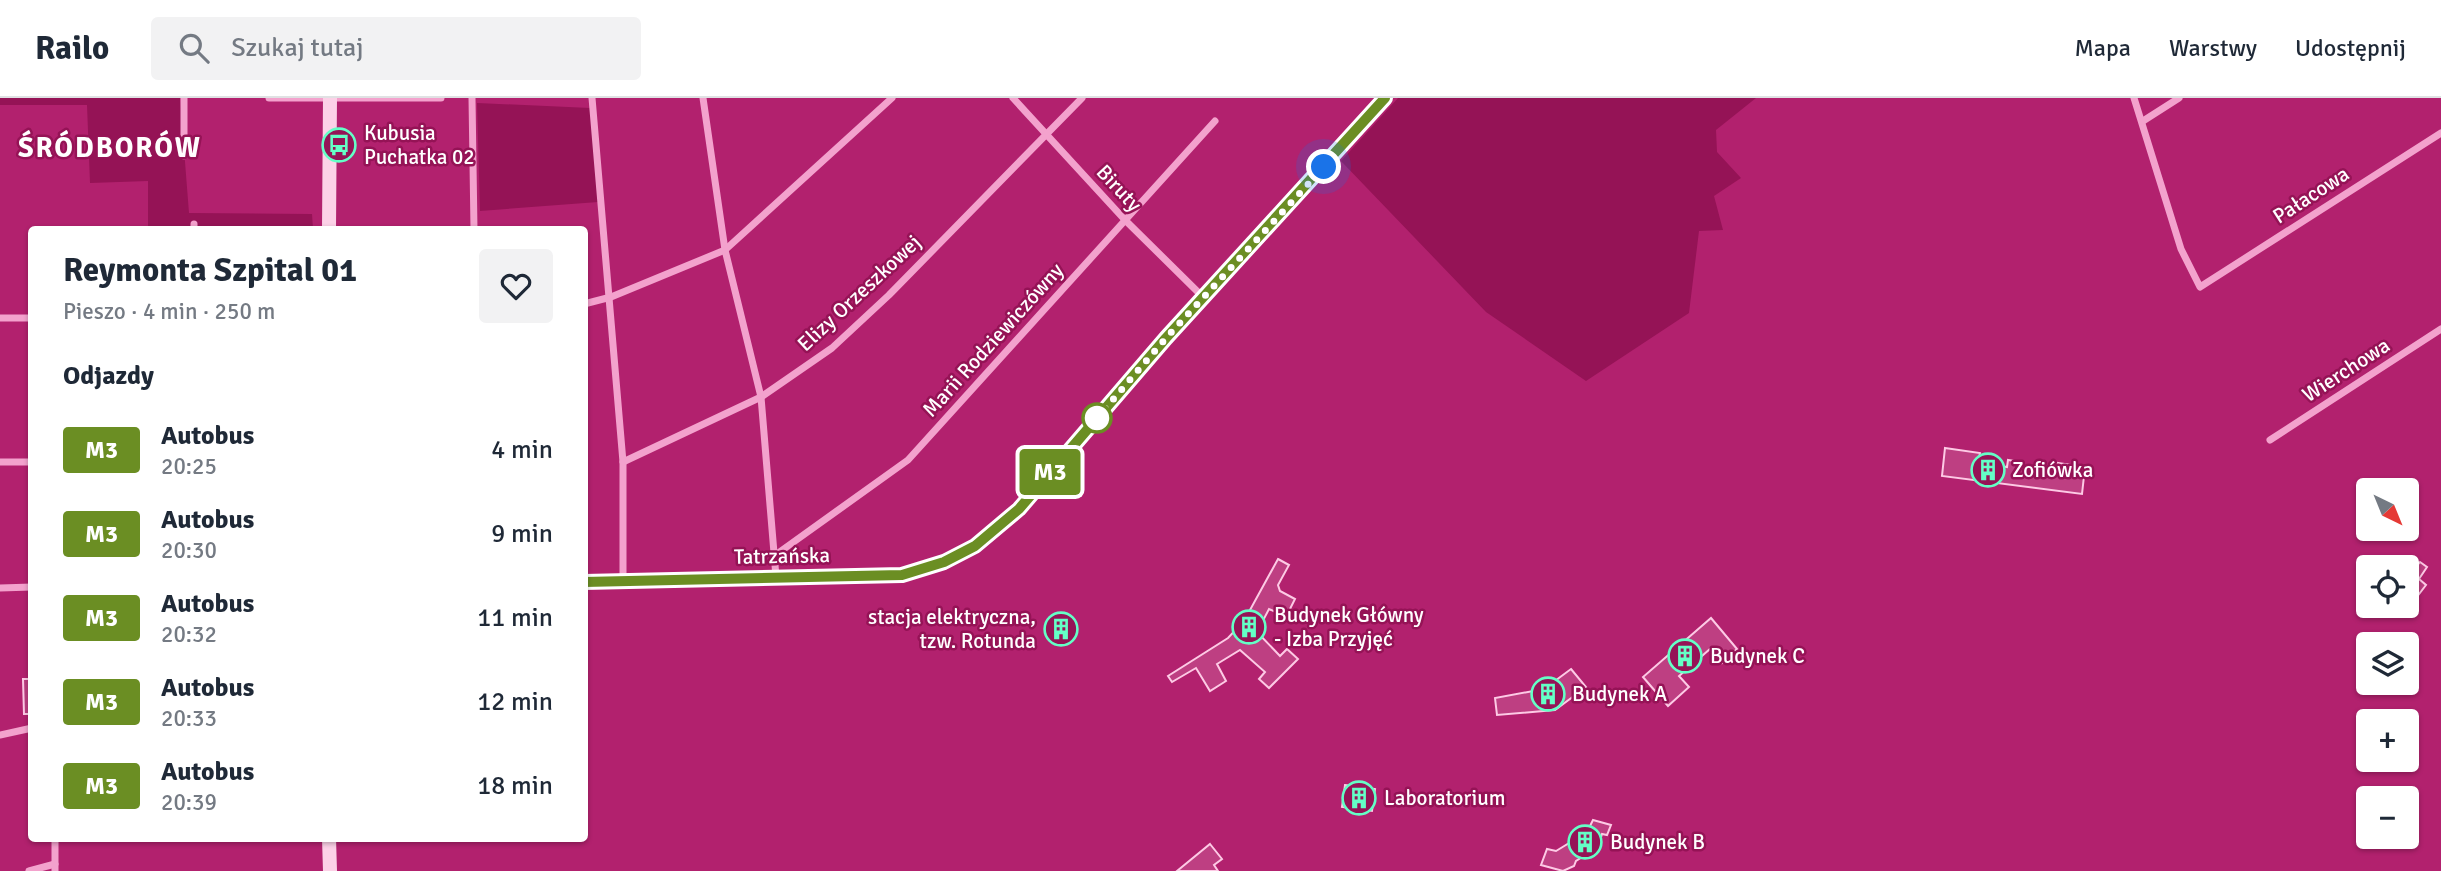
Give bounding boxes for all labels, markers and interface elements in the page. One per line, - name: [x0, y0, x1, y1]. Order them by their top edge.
- search box: [151, 17, 641, 80]
- text: Railo: [35, 28, 109, 69]
- icon: search: [175, 29, 213, 67]
- text: Szukaj tutaj: [231, 32, 363, 64]
- text: Mapa: [2074, 33, 2131, 63]
- text: Warstwy: [2169, 33, 2257, 63]
- text: Udostępnij: [2295, 33, 2406, 63]
- place label: Kubusia Puchatka 02: [364, 120, 475, 170]
- bus stop icon: Kubusia Puchatka 02: [320, 126, 358, 164]
- district label: ŚRÓDBORÓW: [18, 129, 202, 165]
- your location: [1306, 149, 1341, 184]
- street label: Biruty: [1091, 159, 1147, 217]
- street label: Pałacowa: [2268, 161, 2354, 229]
- street label: Elizy Orzeszkowej: [792, 229, 926, 357]
- button: heart: [479, 249, 553, 323]
- text: Reymonta Szpital 01: [63, 250, 357, 291]
- street label: Marii Rodziewiczówny: [917, 257, 1069, 422]
- text: Pieszo · 4 min · 250 m: [63, 297, 275, 326]
- street label: Wierchowa: [2297, 332, 2395, 408]
- text: Odjazdy: [63, 360, 154, 392]
- unlabelled marker: [1082, 403, 1112, 433]
- text: Autobus: [161, 420, 254, 452]
- text: 4 min: [491, 434, 553, 466]
- text: M3: [85, 435, 118, 465]
- line badge: M3: [1018, 449, 1082, 495]
- building icon: Zofiówka: [1969, 451, 2007, 489]
- text: 20:25: [161, 452, 217, 481]
- text: M3: [1034, 457, 1066, 487]
- place label: Zofiówka: [2012, 457, 2093, 483]
- north arrow: [2356, 478, 2418, 541]
- map controls: [2356, 478, 2419, 849]
- text: Autobus: [161, 504, 254, 536]
- text: 9 min: [491, 518, 553, 550]
- text: M3: [85, 519, 118, 549]
- text: 20:30: [161, 536, 217, 565]
- street label: Tatrzańska: [734, 542, 830, 570]
- button: locate: [2356, 555, 2419, 618]
- text: Autobus: [161, 588, 254, 620]
- text: 11 min: [477, 602, 553, 634]
- place label: Budynek Główny - Izba Przyjęć: [1274, 602, 1424, 652]
- text: M3: [85, 603, 118, 633]
- place label: stacja elektryczna, tzw. Rotunda: [868, 604, 1036, 654]
- building icon: Budynek Główny - Izba Przyjęć: [1230, 608, 1268, 646]
- building icon: stacja elektryczna, tzw. Rotunda: [1042, 610, 1080, 648]
- text: 20:32: [161, 620, 217, 649]
- button: layers: [2356, 632, 2419, 695]
- building icon: Budynek C: [1666, 637, 1704, 675]
- place label: Budynek C: [1710, 643, 1805, 669]
- text: Autobus: [161, 672, 254, 704]
- building icon: Budynek A: [1529, 675, 1567, 713]
- place label: Budynek A: [1572, 681, 1667, 707]
- text: 12 min: [477, 686, 553, 718]
- text: M3: [85, 687, 118, 717]
- text: 20:33: [161, 704, 217, 733]
- button: +: [2356, 709, 2419, 772]
- text: Autobus: [161, 756, 254, 788]
- text: 18 min: [477, 770, 553, 802]
- text: M3: [85, 771, 118, 801]
- building icon: Laboratorium: [1340, 779, 1378, 817]
- place label: Laboratorium: [1384, 785, 1505, 811]
- button: −: [2356, 786, 2419, 849]
- text: 20:39: [161, 788, 217, 817]
- building icon: Budynek B: [1566, 823, 1604, 861]
- place label: Budynek B: [1610, 829, 1705, 855]

